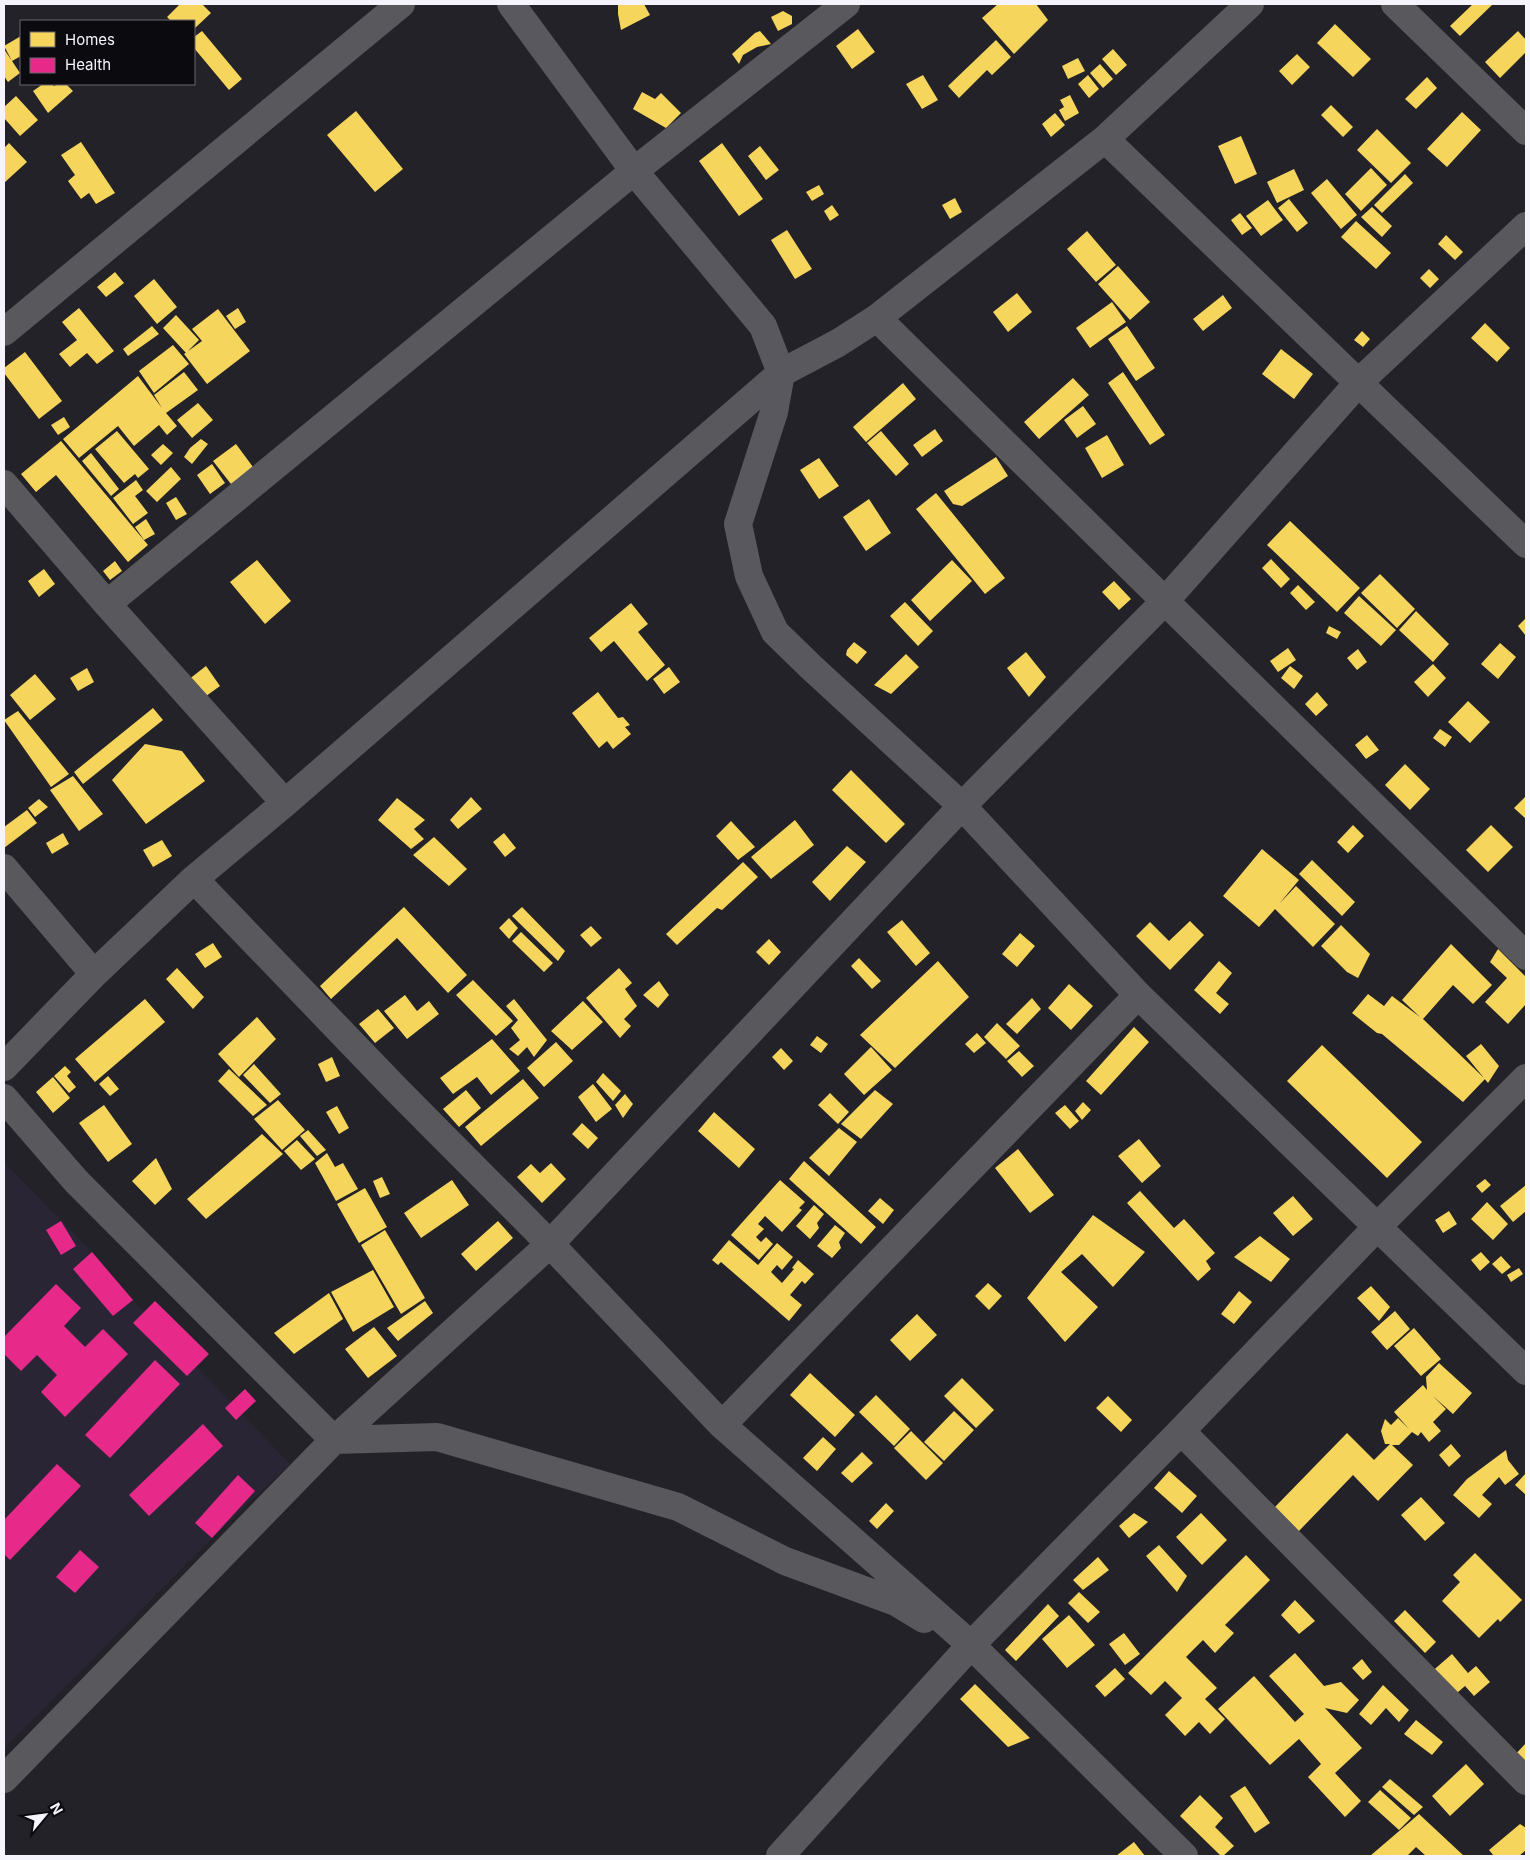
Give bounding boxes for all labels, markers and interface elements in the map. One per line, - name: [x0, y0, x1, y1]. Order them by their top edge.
- legend: [20, 20, 195, 85]
- text: Homes: [65, 30, 115, 49]
- text: Health: [65, 55, 111, 74]
- north arrow: [20, 1790, 70, 1840]
- text: N: [47, 1800, 67, 1817]

